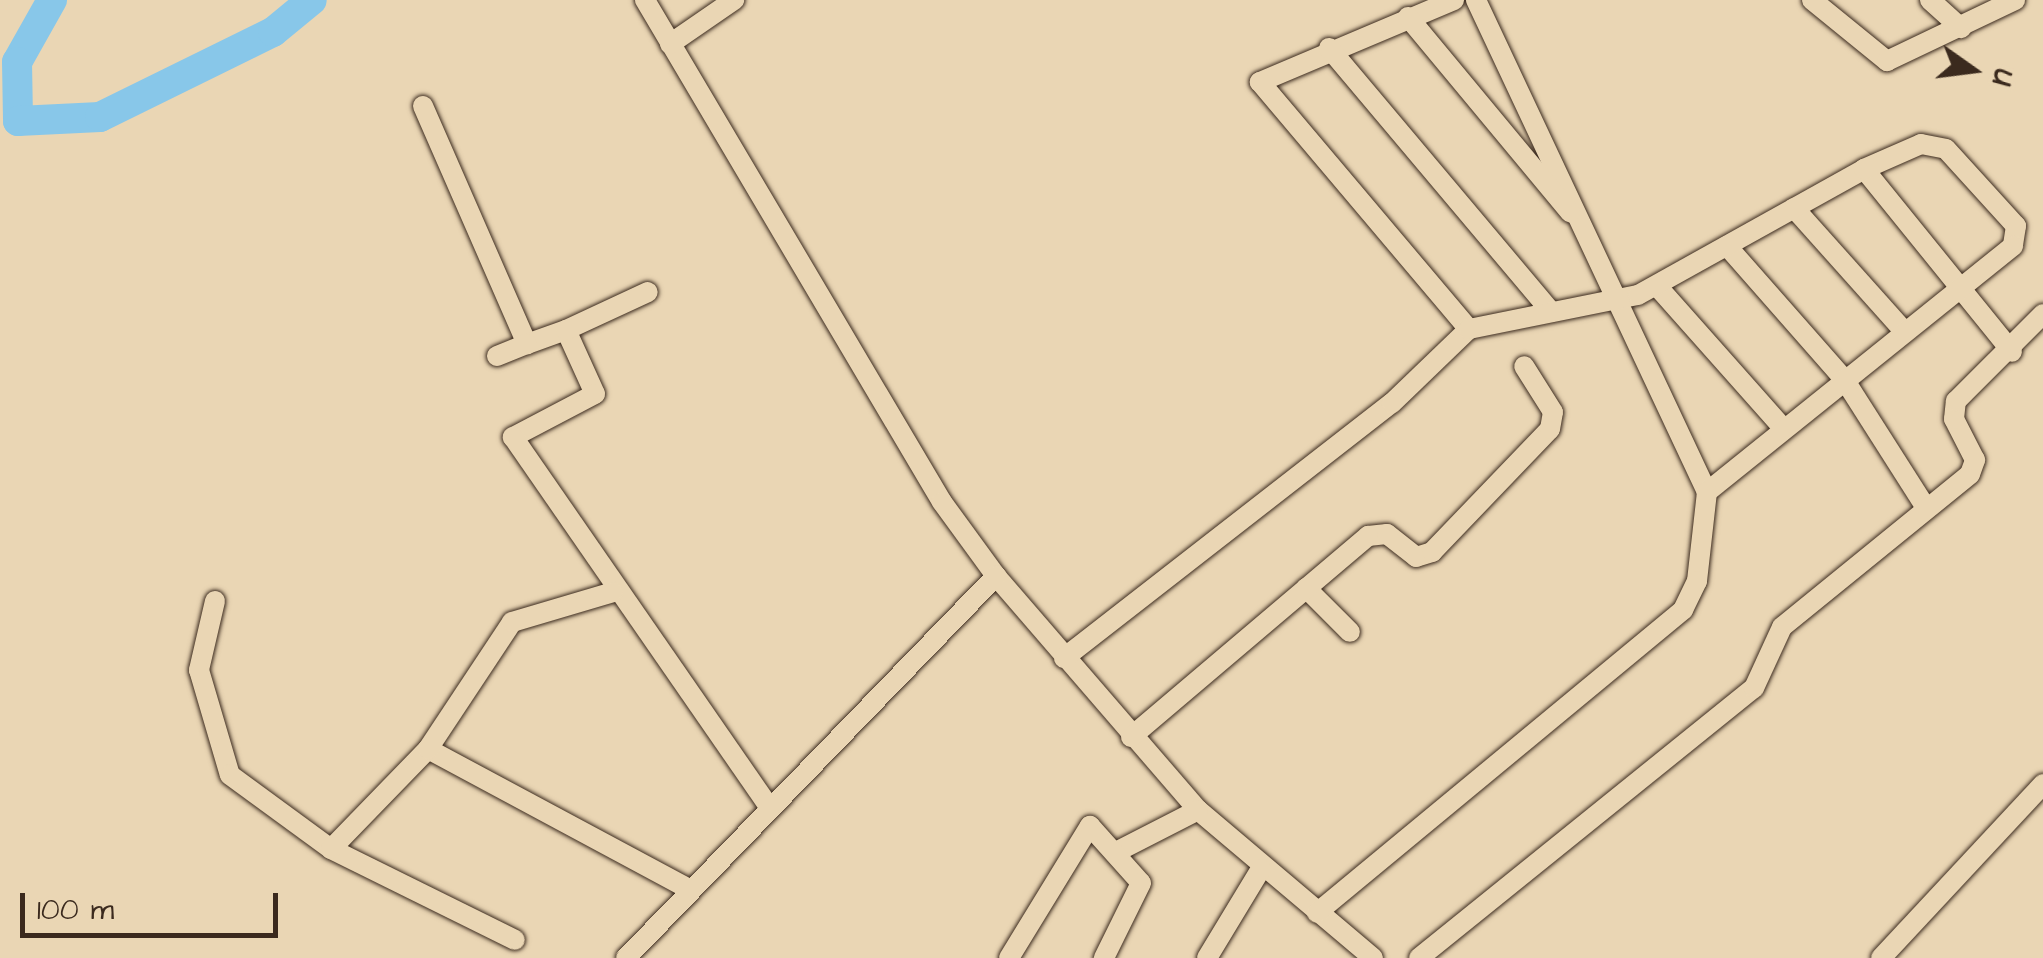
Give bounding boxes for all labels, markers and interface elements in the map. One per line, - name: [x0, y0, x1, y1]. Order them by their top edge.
- north arrow: [1923, 20, 2023, 120]
- text: U: [1982, 65, 2023, 90]
- scale bar: [25, 873, 282, 935]
- text: 100 m: [37, 889, 114, 931]

